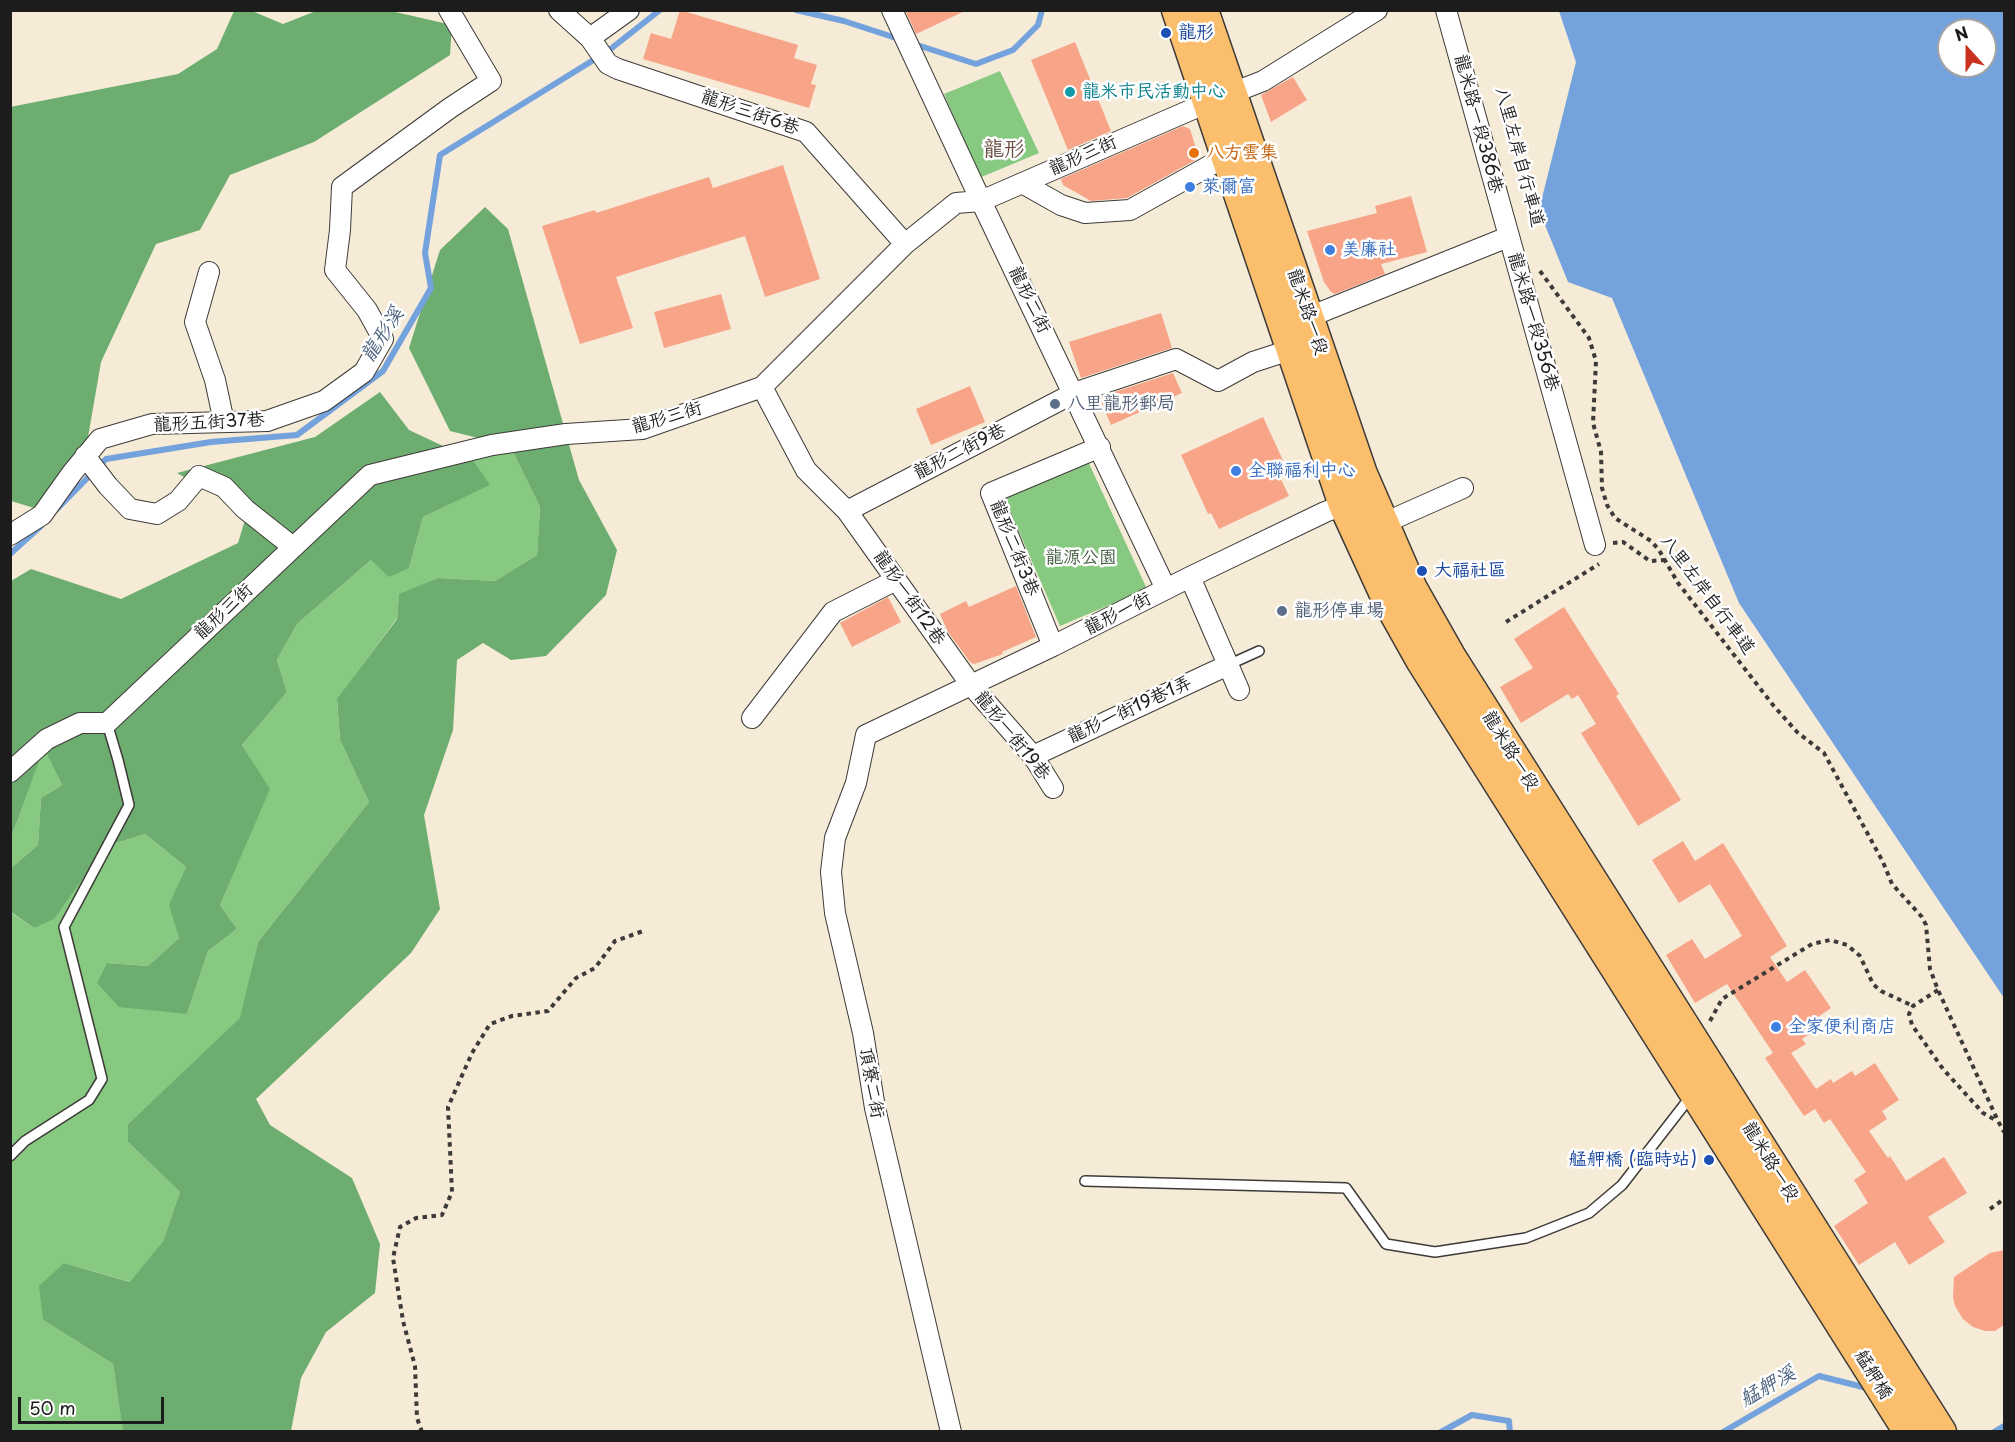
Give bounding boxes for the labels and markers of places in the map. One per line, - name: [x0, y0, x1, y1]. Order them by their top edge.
- place label: 龍形: [1178, 22, 1214, 44]
- marker: 龍形: [1159, 26, 1173, 40]
- place label: 龍米市民活動中心: [1082, 81, 1226, 103]
- marker: 龍米市民活動中心: [1063, 85, 1077, 99]
- place label: 八方雲集: [1206, 142, 1278, 164]
- marker: 八方雲集: [1187, 146, 1201, 160]
- place label: 萊爾富: [1202, 176, 1256, 198]
- marker: 萊爾富: [1183, 180, 1197, 194]
- place label: 美廉社: [1342, 239, 1396, 261]
- marker: 美廉社: [1323, 243, 1337, 257]
- place label: 八里龍形郵局: [1067, 393, 1175, 415]
- marker: 八里龍形郵局: [1048, 397, 1062, 411]
- place label: 全聯福利中心: [1248, 460, 1356, 482]
- marker: 全聯福利中心: [1229, 464, 1243, 478]
- place label: 大福社區: [1434, 560, 1506, 582]
- marker: 大福社區: [1415, 564, 1429, 578]
- place label: 龍形停車場: [1294, 600, 1384, 622]
- marker: 龍形停車場: [1275, 604, 1289, 618]
- place label: 全家便利商店: [1788, 1016, 1896, 1038]
- marker: 全家便利商店: [1769, 1020, 1783, 1034]
- place label: 艋舺橋 (臨時站): [1569, 1149, 1697, 1171]
- marker: 艋舺橋 (臨時站): [1702, 1153, 1716, 1167]

